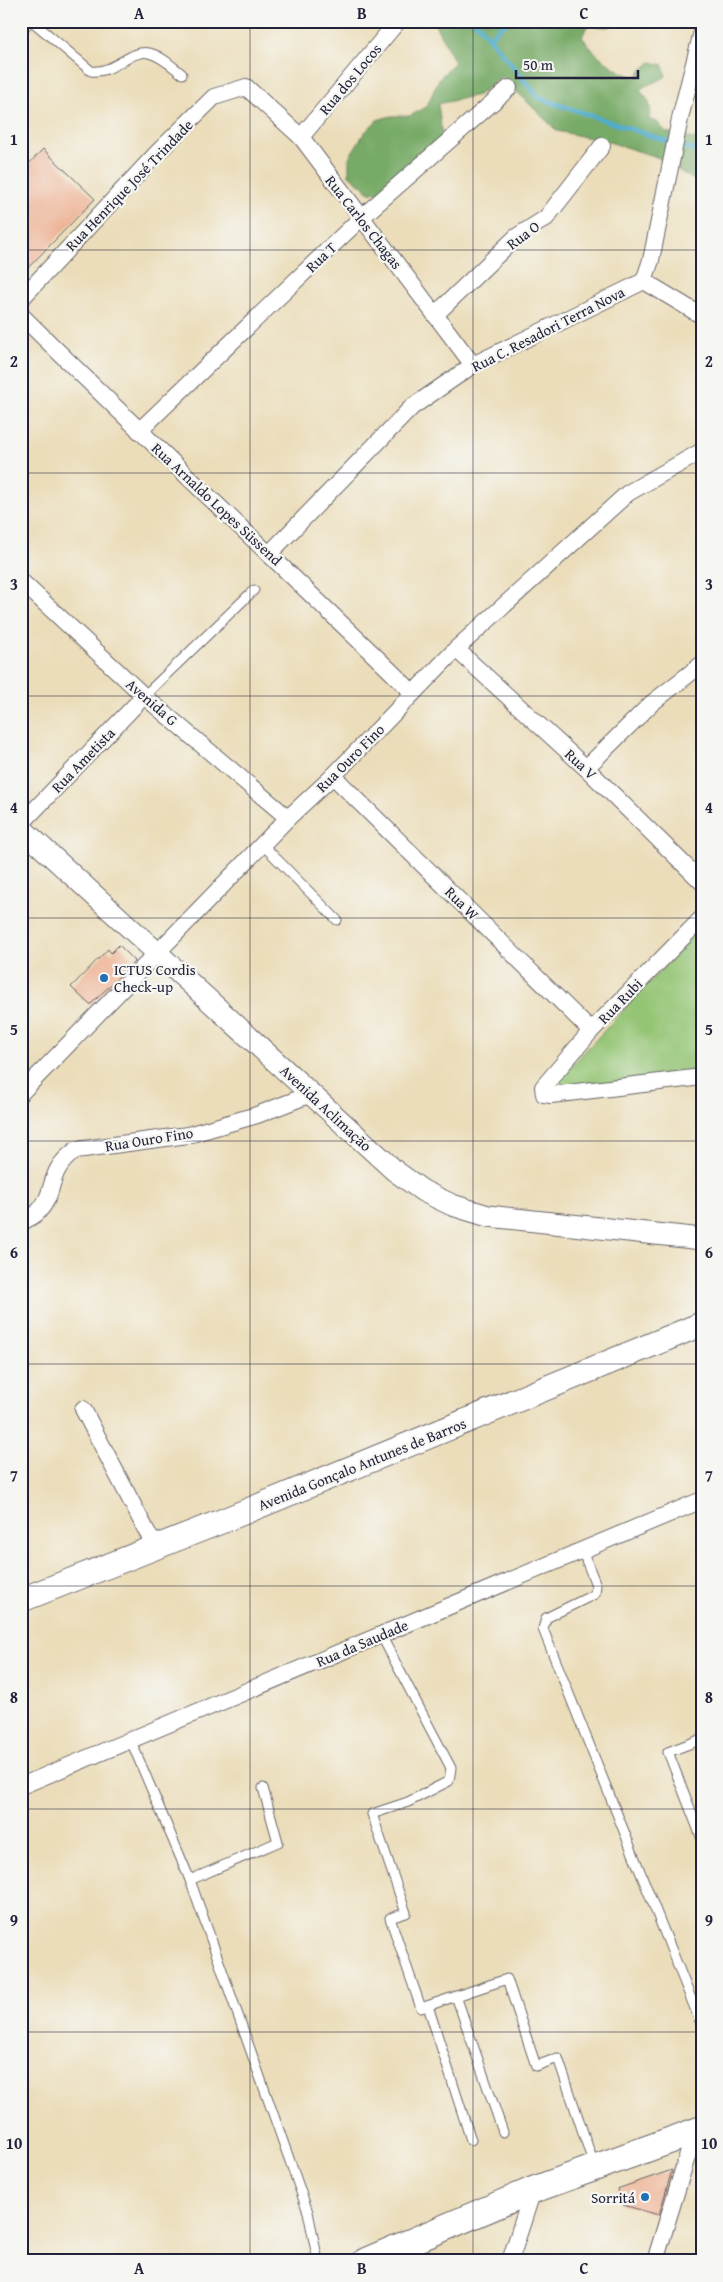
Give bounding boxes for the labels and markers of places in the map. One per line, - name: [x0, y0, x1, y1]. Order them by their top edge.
- place label: ICTUS Cordis Check-up: [114, 959, 196, 997]
- marker: ICTUS Cordis Check-up: [98, 972, 110, 984]
- place label: Sorritá: [591, 2187, 635, 2208]
- marker: Sorritá: [639, 2191, 651, 2203]

